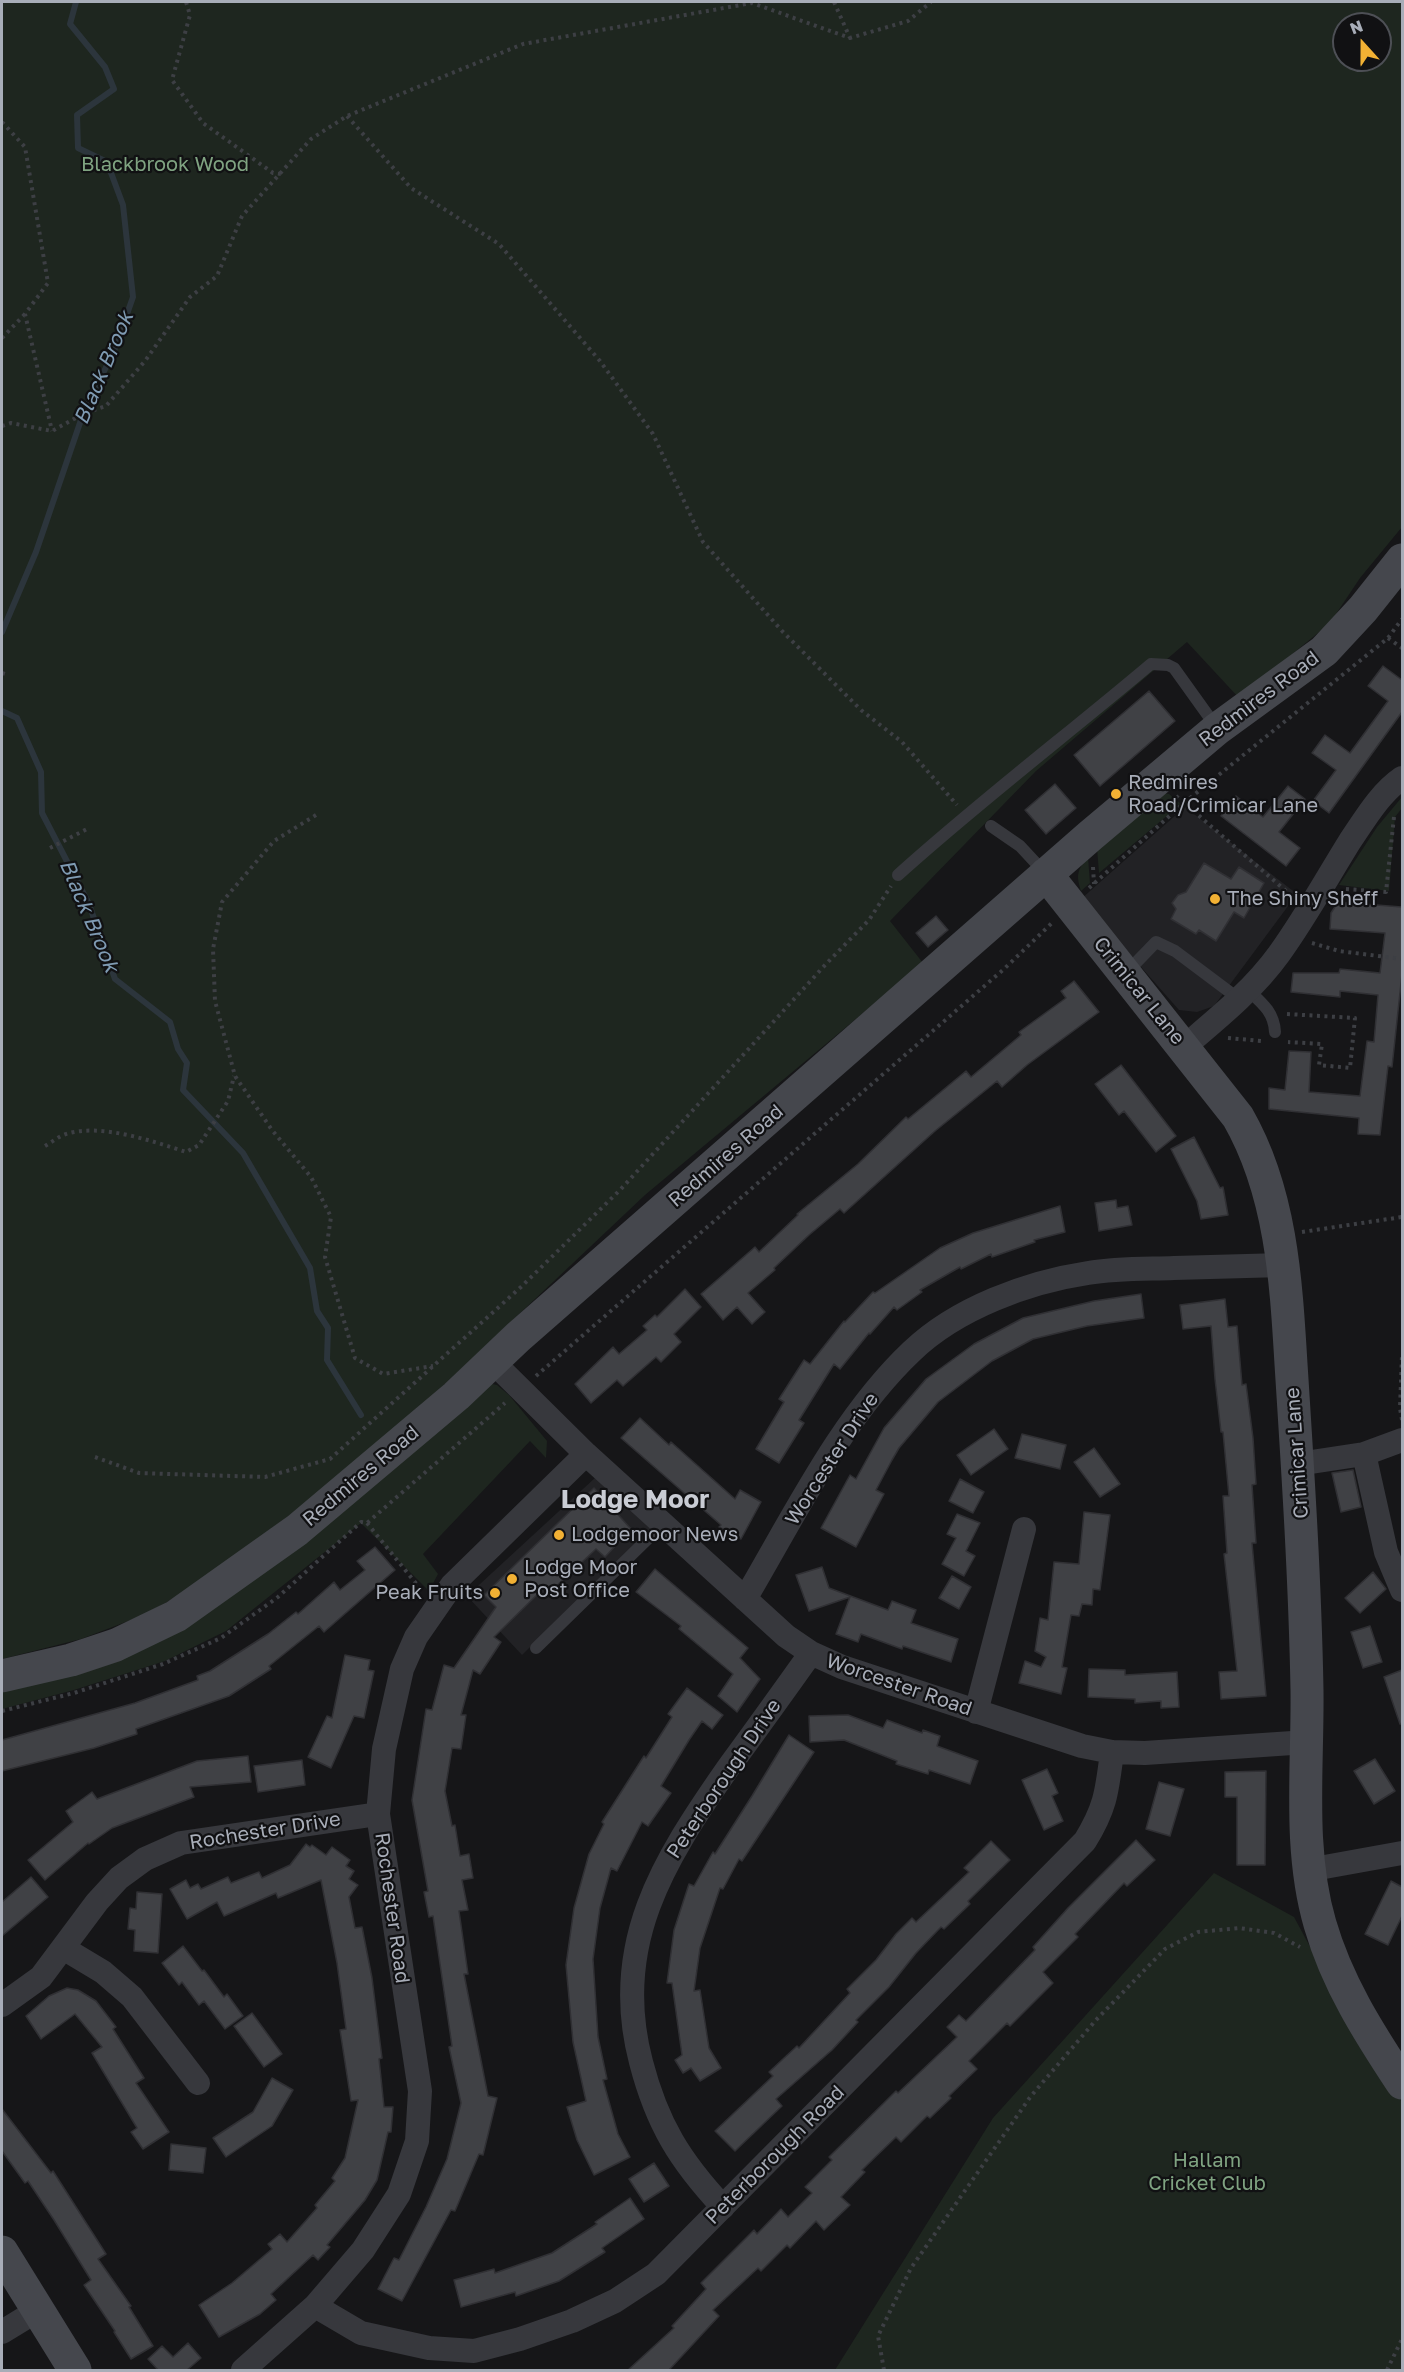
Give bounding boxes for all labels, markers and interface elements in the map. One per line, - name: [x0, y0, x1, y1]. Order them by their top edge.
- north arrow: [1332, 12, 1392, 72]
- text: N: [1347, 16, 1366, 39]
- park label: Blackbrook Wood: [81, 153, 249, 177]
- water label: Black Brook: [69, 308, 139, 428]
- street label: Redmires Road: [1194, 646, 1324, 752]
- place label: Redmires Road/Crimicar Lane: [1128, 771, 1318, 818]
- marker: Redmires Road/Crimicar Lane: [1109, 787, 1123, 801]
- water label: Black Brook: [54, 856, 124, 976]
- place label: The Shiny Sheff: [1227, 887, 1378, 911]
- marker: The Shiny Sheff: [1208, 892, 1222, 906]
- street label: Crimicar Lane: [1088, 932, 1190, 1050]
- street label: Redmires Road: [664, 1100, 788, 1212]
- street label: Crimicar Lane: [1280, 1387, 1314, 1519]
- street label: Worcester Drive: [780, 1388, 884, 1530]
- street label: Redmires Road: [298, 1420, 424, 1532]
- district label: Lodge Moor: [561, 1484, 709, 1516]
- place label: Lodgemoor News: [571, 1523, 738, 1547]
- marker: Lodgemoor News: [552, 1528, 566, 1542]
- place label: Lodge Moor Post Office: [524, 1556, 637, 1603]
- marker: Lodge Moor Post Office: [505, 1572, 519, 1586]
- place label: Peak Fruits: [375, 1581, 483, 1605]
- marker: Peak Fruits: [488, 1586, 502, 1600]
- street label: Worcester Road: [823, 1649, 975, 1721]
- street label: Peterborough Drive: [662, 1695, 786, 1863]
- street label: Rochester Drive: [188, 1807, 342, 1855]
- street label: Rochester Road: [370, 1831, 414, 1985]
- street label: Peterborough Road: [701, 2081, 849, 2229]
- park label: Hallam Cricket Club: [1148, 2149, 1266, 2196]

